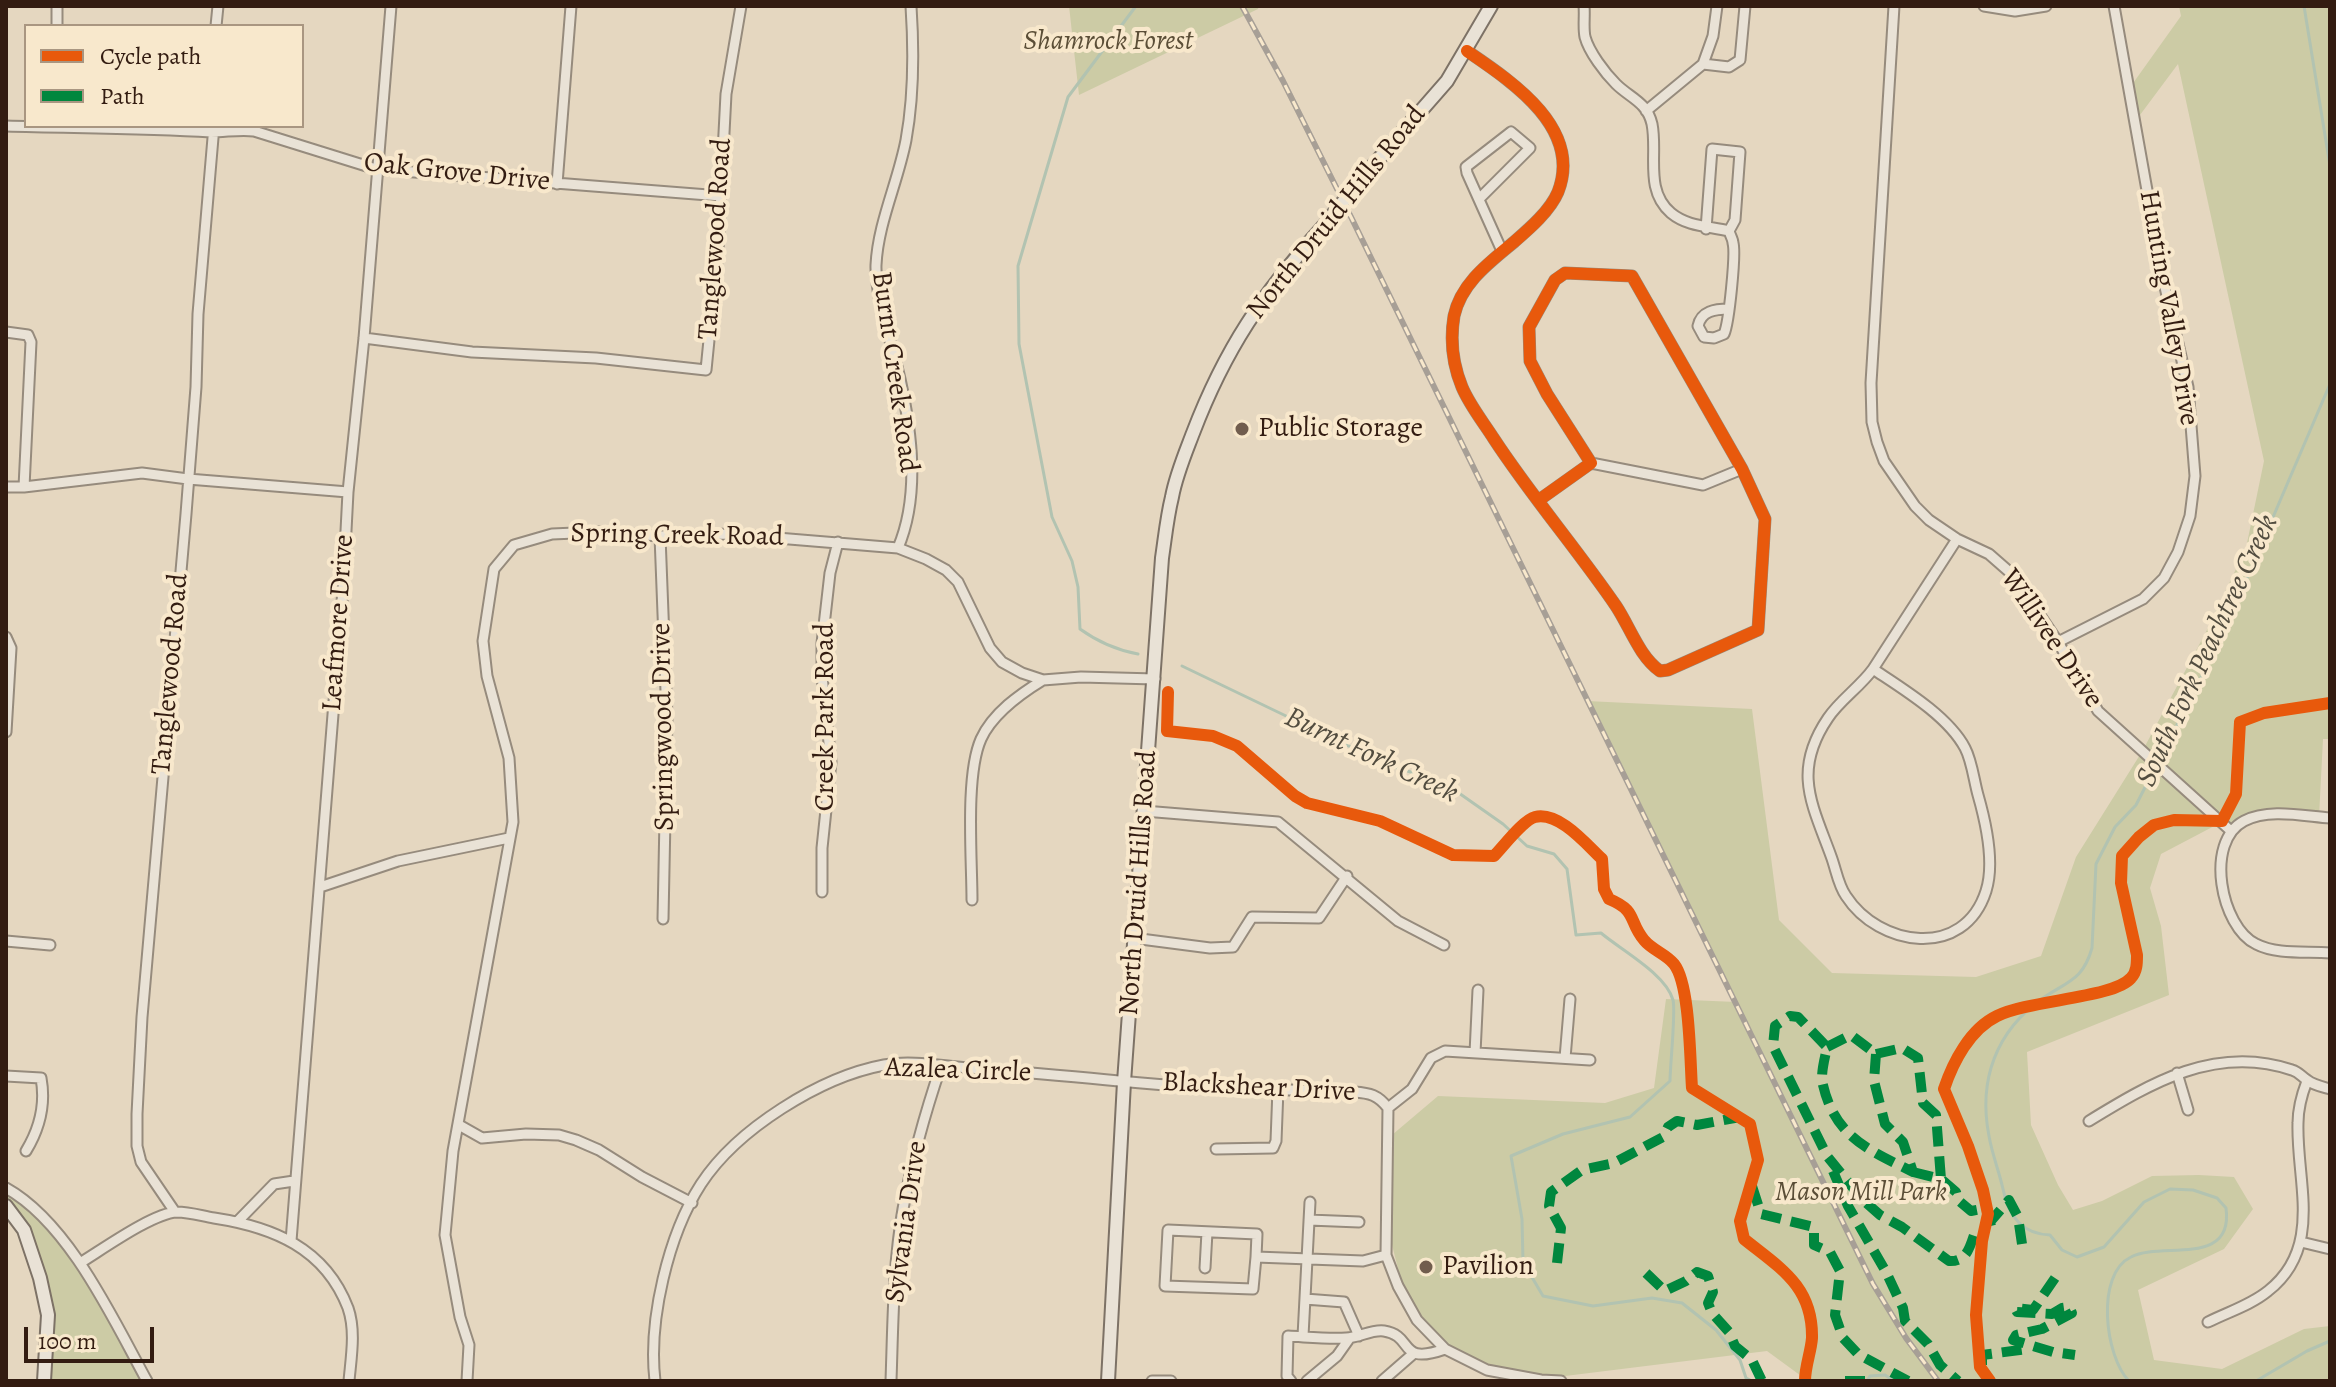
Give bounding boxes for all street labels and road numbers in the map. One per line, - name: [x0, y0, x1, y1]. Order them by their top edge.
- street label: North Druid Hills Road: [1240, 99, 1434, 327]
- street label: Tanglewood Road: [692, 137, 740, 341]
- street label: Oak Grove Drive: [362, 147, 552, 199]
- street label: Hunting Valley Drive: [2131, 188, 2205, 428]
- street label: Burnt Creek Road: [863, 269, 925, 475]
- street label: Spring Creek Road: [570, 517, 784, 555]
- street label: Leafmore Drive: [316, 533, 362, 713]
- street label: Willivee Drive: [1992, 563, 2110, 715]
- street label: Tanglewood Road: [145, 572, 197, 776]
- street label: Springwood Drive: [645, 623, 683, 831]
- street label: Creek Park Road: [809, 623, 843, 811]
- street label: North Druid Hills Road: [1113, 749, 1165, 1017]
- street label: Azalea Circle: [884, 1052, 1032, 1090]
- street label: Blackshear Drive: [1162, 1066, 1356, 1110]
- street label: Sylvania Drive: [879, 1139, 935, 1305]

